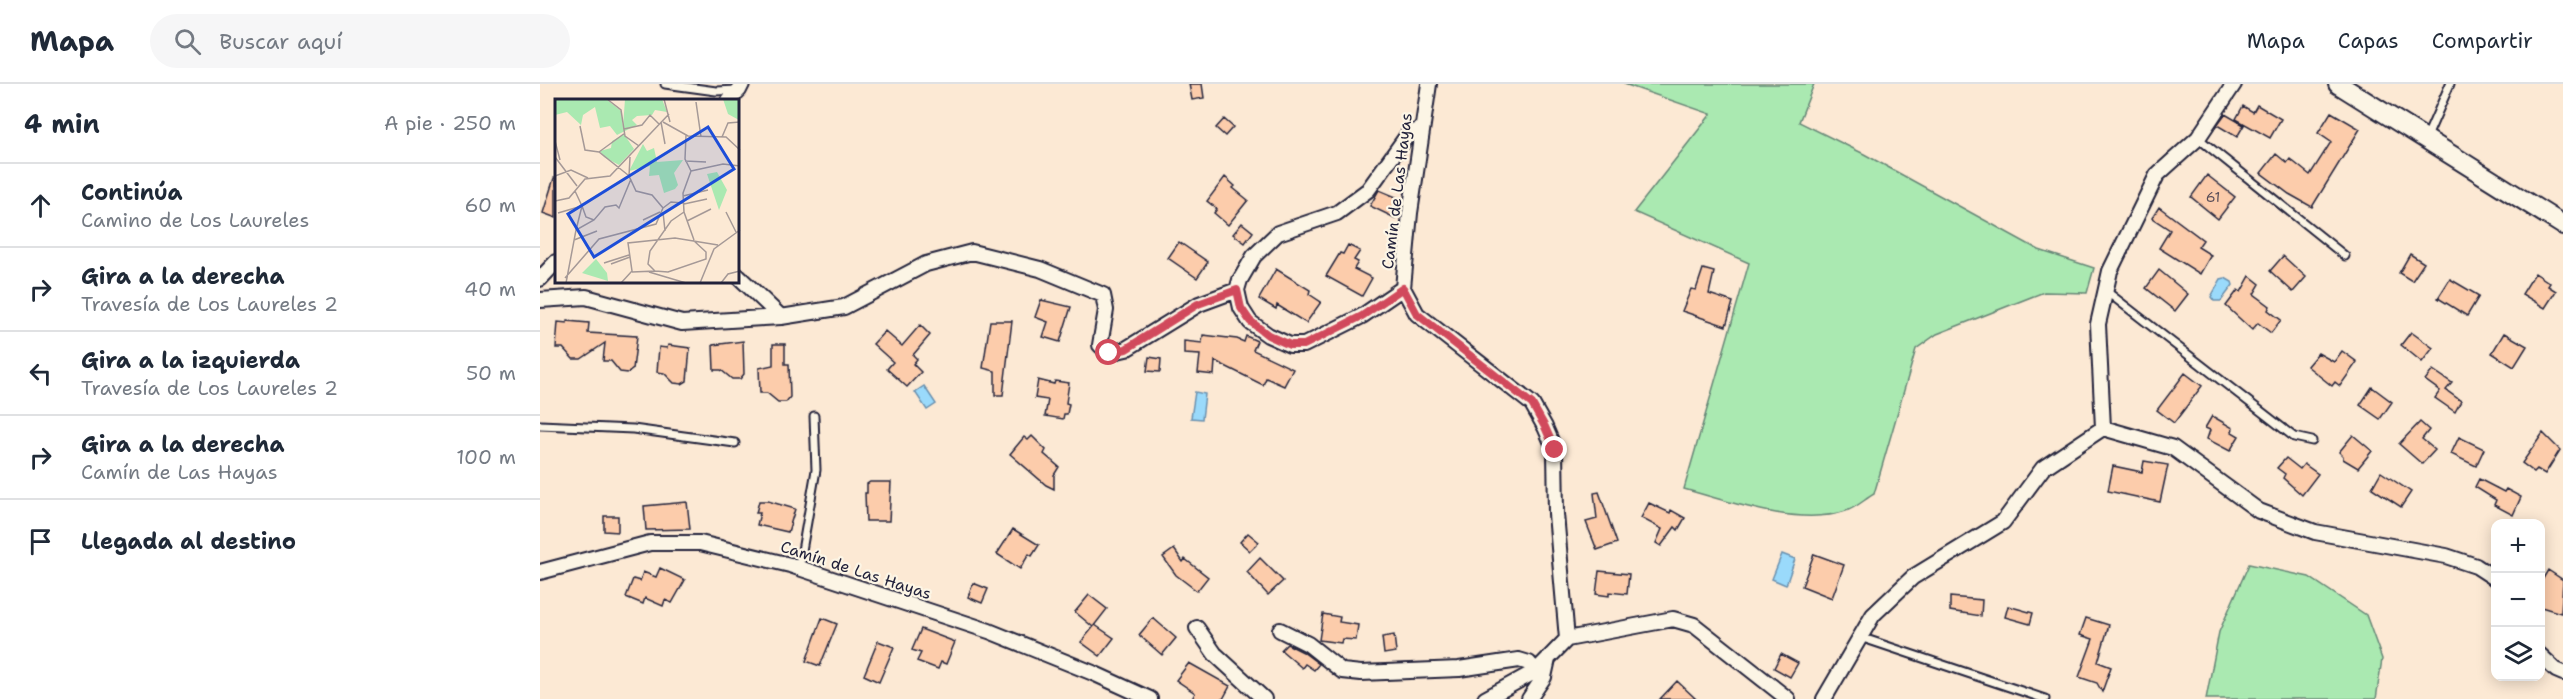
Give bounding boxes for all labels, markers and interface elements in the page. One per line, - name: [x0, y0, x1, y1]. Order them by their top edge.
- search box: [150, 14, 570, 68]
- text: Mapa: [30, 22, 114, 60]
- icon: search: [171, 25, 204, 58]
- text: Buscar aquí: [219, 27, 342, 56]
- text: Mapa: [2247, 27, 2305, 55]
- text: Capas: [2338, 27, 2399, 55]
- text: Compartir: [2432, 27, 2533, 55]
- inset map: [555, 99, 740, 284]
- text: 4 min: [24, 106, 100, 141]
- text: A pie · 250 m: [384, 110, 516, 136]
- street label: Camín de Las Hayas: [1377, 112, 1417, 270]
- text: Continúa: [81, 178, 183, 207]
- house number: 61: [2206, 188, 2220, 206]
- icon: ahead: [24, 189, 57, 222]
- text: 60 m: [464, 192, 516, 218]
- text: Camino de Los Laureles: [81, 207, 309, 233]
- text: Gira a la derecha: [81, 262, 285, 291]
- icon: right: [24, 273, 57, 306]
- text: 40 m: [464, 276, 516, 302]
- text: Travesía de Los Laureles 2: [81, 291, 338, 317]
- route start: [1095, 339, 1121, 365]
- text: Gira a la izquierda: [81, 346, 300, 375]
- icon: left: [24, 357, 57, 390]
- text: 50 m: [466, 360, 516, 386]
- text: Travesía de Los Laureles 2: [81, 375, 338, 401]
- text: Gira a la derecha: [81, 430, 285, 459]
- route end: [1541, 436, 1567, 462]
- icon: right: [24, 441, 57, 474]
- text: 100 m: [456, 444, 516, 470]
- text: Camín de Las Hayas: [81, 459, 278, 485]
- map controls: [2491, 519, 2545, 681]
- button: +: [2491, 519, 2545, 573]
- icon: arrive: [24, 525, 57, 558]
- text: Llegada al destino: [81, 527, 296, 556]
- street label: Camín de Las Hayas: [778, 536, 934, 604]
- button: −: [2491, 573, 2545, 627]
- button: layers: [2491, 627, 2545, 681]

